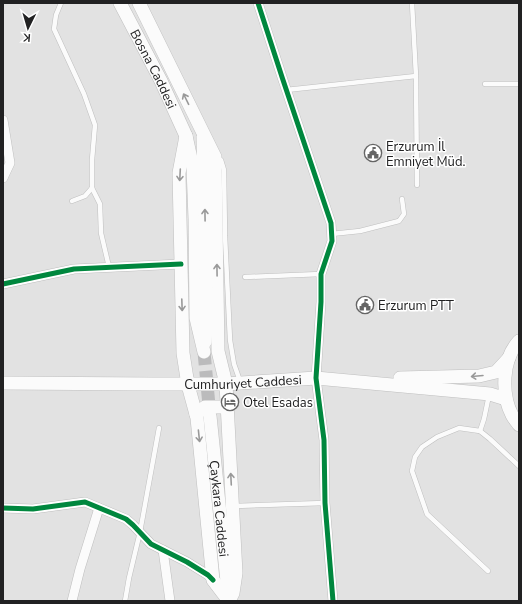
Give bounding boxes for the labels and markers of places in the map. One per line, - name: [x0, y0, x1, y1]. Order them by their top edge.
- place label: Erzurum İl Emniyet Müd.: [386, 137, 465, 171]
- public building icon: Erzurum İl Emniyet Müd.: [363, 143, 383, 163]
- public building icon: Erzurum PTT: [355, 295, 375, 315]
- place label: Erzurum PTT: [378, 297, 454, 315]
- hotel icon: Otel Esadas: [220, 392, 240, 412]
- place label: Otel Esadas: [243, 394, 313, 412]

